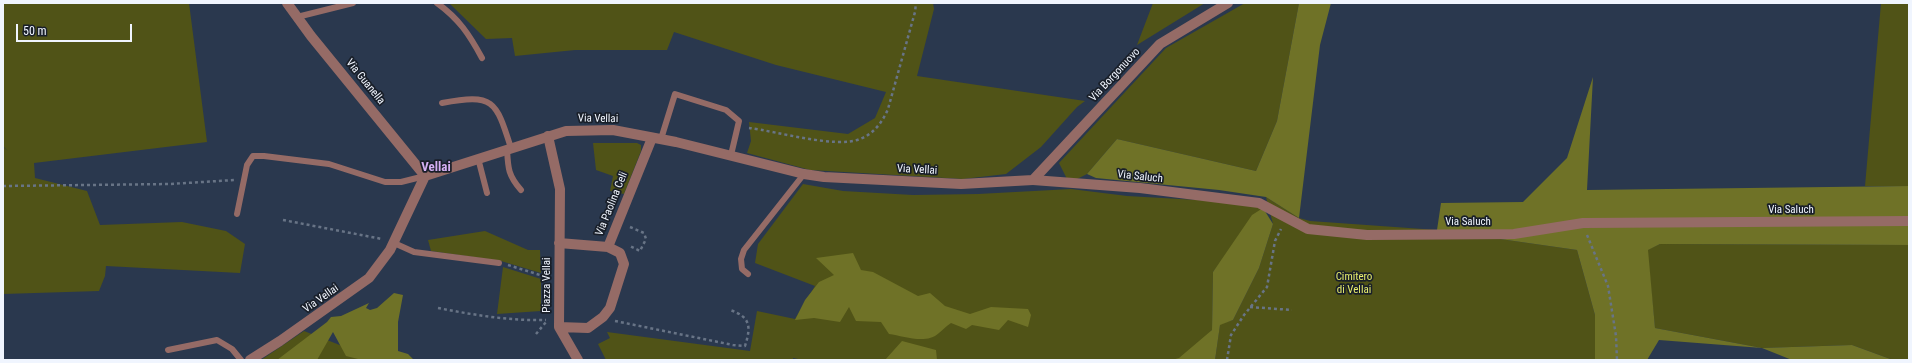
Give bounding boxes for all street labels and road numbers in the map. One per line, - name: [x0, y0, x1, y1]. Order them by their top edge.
- street label: Via Borgonuovo: [1087, 45, 1143, 105]
- street label: Via Guanella: [343, 57, 387, 107]
- street label: Via Vellai: [578, 112, 618, 126]
- street label: Via Vellai: [896, 162, 938, 178]
- street label: Via Saluch: [1117, 168, 1163, 186]
- street label: Via Paolina Celi: [593, 170, 631, 238]
- street label: Via Saluch: [1768, 203, 1814, 217]
- street label: Via Saluch: [1445, 215, 1491, 229]
- street label: Piazza Vellai: [540, 257, 554, 313]
- street label: Via Vellai: [301, 282, 341, 316]

